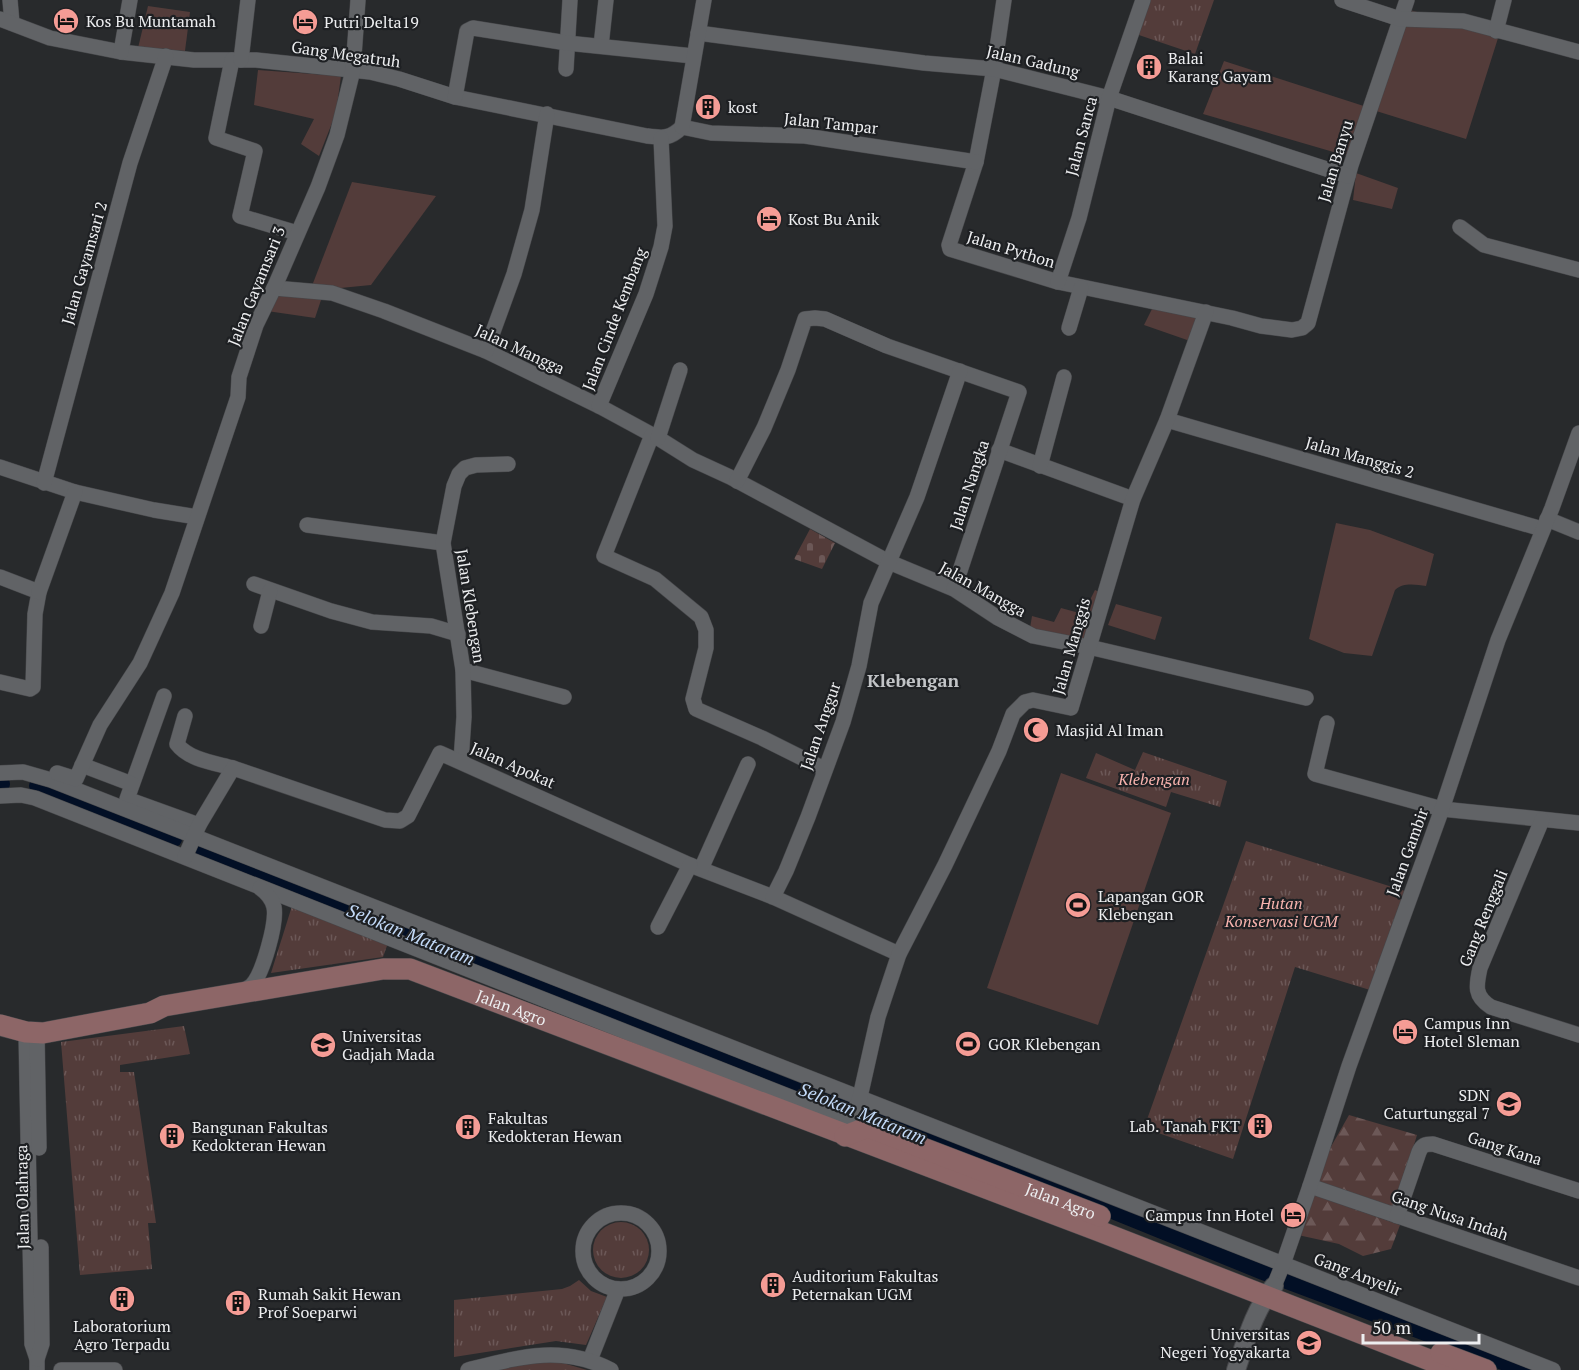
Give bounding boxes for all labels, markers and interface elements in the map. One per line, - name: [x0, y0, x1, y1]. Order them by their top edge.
- hotel icon: Kos Bu Muntamah: [51, 6, 81, 36]
- hotel icon: Putri Delta19: [290, 7, 320, 37]
- place label: Kos Bu Muntamah: [86, 10, 217, 32]
- place label: Putri Delta19: [324, 11, 419, 33]
- street label: Gang Megatruh: [290, 35, 403, 73]
- street label: Jalan Gadung: [984, 40, 1082, 83]
- place label: Balai Karang Gayam: [1168, 47, 1272, 87]
- building icon: Balai Karang Gayam: [1134, 52, 1164, 82]
- building icon: kost: [693, 92, 723, 122]
- street label: Jalan Sanca: [1060, 94, 1102, 178]
- place label: kost: [728, 96, 758, 118]
- street label: Jalan Tampar: [783, 107, 880, 139]
- street label: Jalan Banyu: [1312, 117, 1358, 205]
- street label: Jalan Gayamsari 2: [56, 199, 112, 327]
- hotel icon: Kost Bu Anik: [754, 204, 784, 234]
- place label: Kost Bu Anik: [788, 208, 880, 230]
- street label: Jalan Gayamsari 3: [222, 223, 290, 349]
- street label: Jalan Python: [964, 225, 1058, 273]
- street label: Jalan Cinde Kembang: [577, 244, 652, 394]
- street label: Jalan Mangga: [472, 319, 568, 379]
- street label: Jalan Manggis 2: [1303, 431, 1417, 483]
- street label: Jalan Nangka: [944, 437, 994, 533]
- street label: Jalan Klebengan: [451, 547, 491, 665]
- street label: Jalan Mangga: [936, 556, 1030, 622]
- street label: Jalan Manggis: [1047, 595, 1095, 697]
- district label: Klebengan: [867, 668, 959, 692]
- street label: Jalan Anggur: [795, 678, 846, 773]
- mosque icon: Masjid Al Iman: [1021, 715, 1051, 745]
- place label: Masjid Al Iman: [1056, 719, 1164, 741]
- street label: Jalan Apokat: [467, 737, 559, 794]
- park label: Klebengan: [1117, 768, 1190, 790]
- street label: Jalan Gambir: [1381, 804, 1433, 899]
- street label: Gang Renggali: [1454, 866, 1513, 970]
- place label: Lapangan GOR Klebengan: [1098, 885, 1205, 925]
- sports icon: Lapangan GOR Klebengan: [1063, 890, 1093, 920]
- park label: Hutan Konservasi UGM: [1224, 892, 1339, 932]
- water label: Selokan Mataram: [343, 897, 479, 971]
- street label: Jalan Agro: [473, 984, 550, 1031]
- place label: Campus Inn Hotel Sleman: [1424, 1012, 1520, 1052]
- hotel icon: Campus Inn Hotel Sleman: [1390, 1017, 1420, 1047]
- place label: Universitas Gadjah Mada: [342, 1025, 435, 1065]
- sports icon: GOR Klebengan: [953, 1029, 983, 1059]
- school or university icon: Universitas Gadjah Mada: [308, 1030, 338, 1060]
- place label: GOR Klebengan: [988, 1033, 1101, 1055]
- water label: Selokan Mataram: [795, 1076, 931, 1150]
- place label: SDN Caturtunggal 7: [1384, 1084, 1490, 1124]
- school or university icon: SDN Caturtunggal 7: [1494, 1089, 1524, 1119]
- place label: Fakultas Kedokteran Hewan: [488, 1107, 623, 1147]
- building icon: Lab. Tanah FKT: [1245, 1111, 1275, 1141]
- building icon: Fakultas Kedokteran Hewan: [453, 1112, 483, 1142]
- place label: Lab. Tanah FKT: [1129, 1115, 1240, 1137]
- place label: Bangunan Fakultas Kedokteran Hewan: [192, 1116, 328, 1156]
- building icon: Bangunan Fakultas Kedokteran Hewan: [157, 1121, 187, 1151]
- street label: Gang Kana: [1465, 1126, 1545, 1170]
- street label: Jalan Olahraga: [10, 1144, 34, 1250]
- street label: Jalan Agro: [1022, 1177, 1099, 1224]
- street label: Gang Nusa Indah: [1389, 1185, 1512, 1245]
- hotel icon: Campus Inn Hotel: [1278, 1200, 1308, 1230]
- place label: Campus Inn Hotel: [1145, 1204, 1274, 1226]
- street label: Gang Anyelir: [1311, 1247, 1406, 1301]
- place label: Auditorium Fakultas Peternakan UGM: [792, 1265, 938, 1305]
- building icon: Auditorium Fakultas Peternakan UGM: [758, 1270, 788, 1300]
- place label: Rumah Sakit Hewan Prof Soeparwi: [258, 1283, 402, 1323]
- building icon: Laboratorium Agro Terpadu: [107, 1284, 137, 1314]
- building icon: Rumah Sakit Hewan Prof Soeparwi: [223, 1288, 253, 1318]
- scale bar: [1363, 1307, 1478, 1345]
- place label: Laboratorium Agro Terpadu: [73, 1315, 171, 1355]
- text: 50 m: [1372, 1315, 1412, 1339]
- place label: Universitas Negeri Yogyakarta: [1160, 1323, 1290, 1363]
- school or university icon: Universitas Negeri Yogyakarta: [1294, 1328, 1324, 1358]

